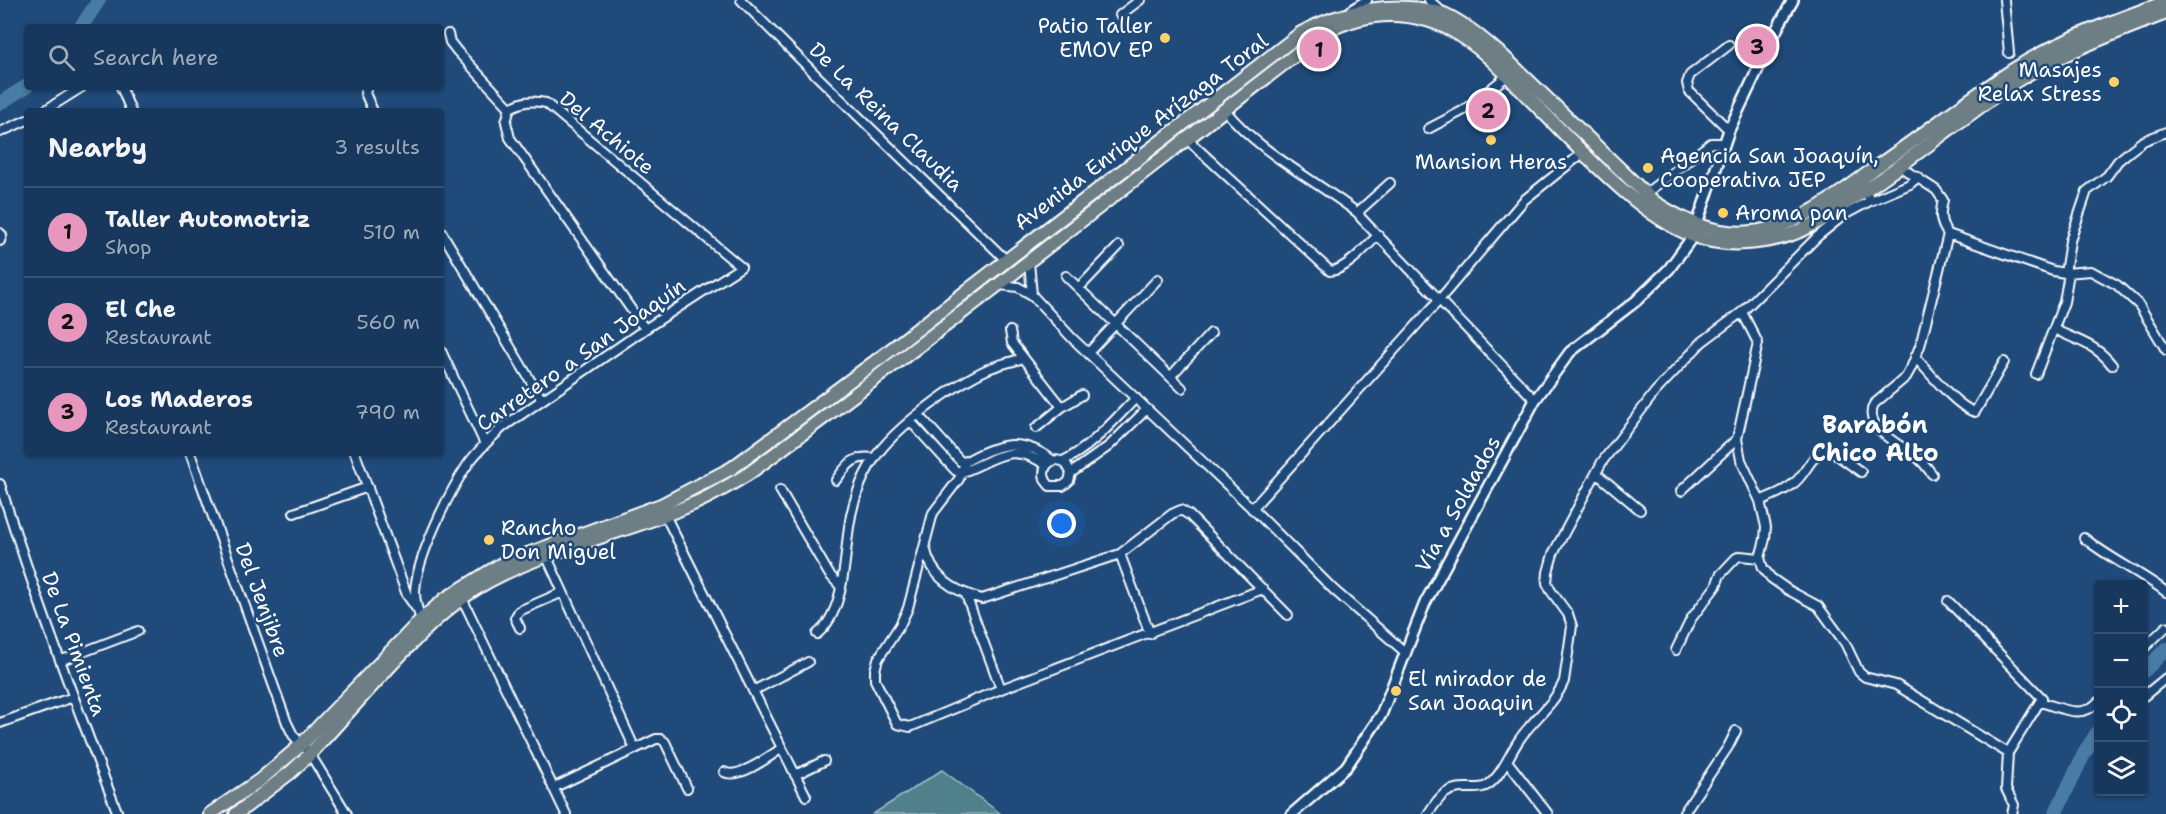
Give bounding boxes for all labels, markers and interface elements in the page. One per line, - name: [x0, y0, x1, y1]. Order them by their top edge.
- place label: Patio Taller EMOV EP: [1038, 12, 1153, 64]
- search box: [24, 24, 444, 90]
- pin: 3: [1738, 24, 1776, 68]
- pin: 1: [1300, 26, 1338, 72]
- street label: Avenida Enrique Arízaga Toral: [1008, 27, 1274, 237]
- marker: Patio Taller EMOV EP: [1158, 31, 1172, 45]
- street label: De La Reina Claudia: [803, 36, 969, 198]
- icon: search: [45, 41, 78, 74]
- text: Search here: [93, 43, 219, 72]
- place label: Masajes Relax Stress: [1978, 56, 2102, 108]
- marker: Masajes Relax Stress: [2107, 75, 2121, 89]
- street label: Del Achiote: [554, 85, 660, 181]
- pin: 2: [1468, 88, 1508, 132]
- text: Nearby: [48, 130, 147, 165]
- marker: Mansion Heras: [1484, 133, 1498, 147]
- text: 3 results: [334, 134, 420, 160]
- place label: Agencia San Joaquín, Cooperativa JEP: [1660, 142, 1879, 194]
- place label: Mansion Heras: [1415, 148, 1567, 176]
- marker: Agencia San Joaquín, Cooperativa JEP: [1641, 161, 1655, 175]
- place label: Aroma pan: [1735, 199, 1848, 227]
- text: Taller Automotriz: [105, 205, 310, 234]
- marker: Aroma pan: [1716, 206, 1730, 220]
- text: 1: [63, 219, 72, 245]
- text: 510 m: [363, 219, 420, 245]
- text: Shop: [105, 234, 152, 260]
- street label: Carretero a San Joaquín: [471, 272, 691, 438]
- text: El Che: [105, 295, 176, 324]
- text: 2: [61, 309, 75, 335]
- text: 560 m: [357, 309, 420, 335]
- text: Restaurant: [105, 324, 212, 350]
- text: Los Maderos: [105, 385, 253, 414]
- text: 3: [61, 399, 75, 425]
- text: 790 m: [355, 399, 420, 425]
- district label: Barabón Chico Alto: [1811, 409, 1939, 469]
- text: Restaurant: [105, 414, 212, 440]
- street label: Vía a Soldados: [1409, 431, 1507, 577]
- your location: [1047, 509, 1076, 538]
- place label: Rancho Don Miguel: [501, 514, 617, 566]
- marker: Rancho Don Miguel: [482, 533, 496, 547]
- street label: Del Jenjibre: [228, 539, 296, 661]
- street label: De La Pimienta: [35, 568, 113, 720]
- map controls: [2094, 580, 2148, 796]
- button: +: [2094, 580, 2148, 634]
- button: −: [2094, 634, 2148, 688]
- place label: El mirador de San Joaquin: [1408, 665, 1547, 717]
- marker: El mirador de San Joaquin: [1389, 684, 1403, 698]
- button: locate: [2094, 688, 2148, 742]
- button: layers: [2094, 742, 2148, 796]

